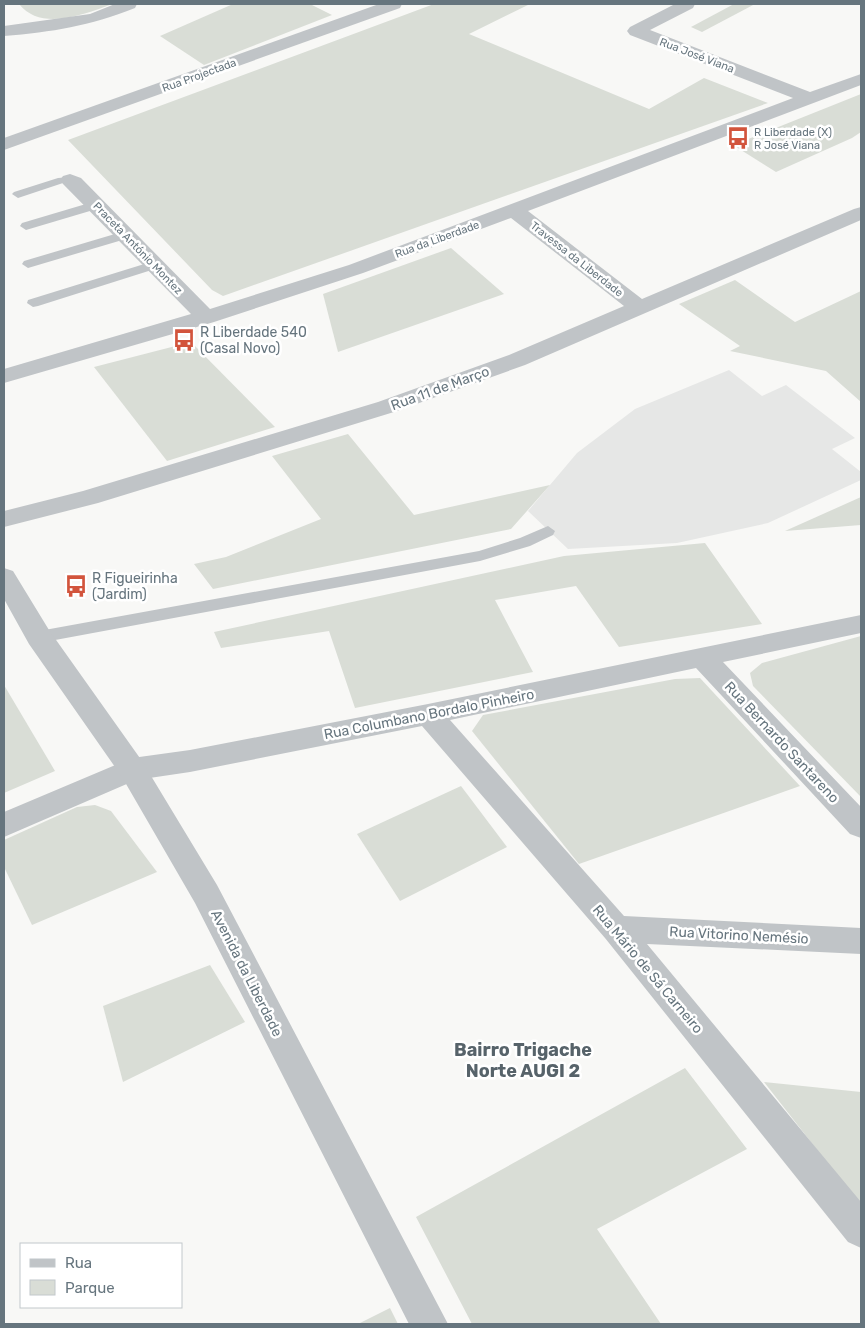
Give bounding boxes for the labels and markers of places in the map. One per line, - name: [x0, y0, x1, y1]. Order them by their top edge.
- bus stop icon: R Liberdade (X) R José Viana: [725, 125, 751, 151]
- place label: R Liberdade (X) R José Viana: [754, 126, 832, 152]
- place label: R Liberdade 540 (Casal Novo): [200, 324, 307, 357]
- bus stop icon: R Liberdade 540 (Casal Novo): [171, 327, 197, 353]
- place label: R Figueirinha (Jardim): [92, 570, 178, 603]
- bus stop icon: R Figueirinha (Jardim): [63, 573, 89, 599]

